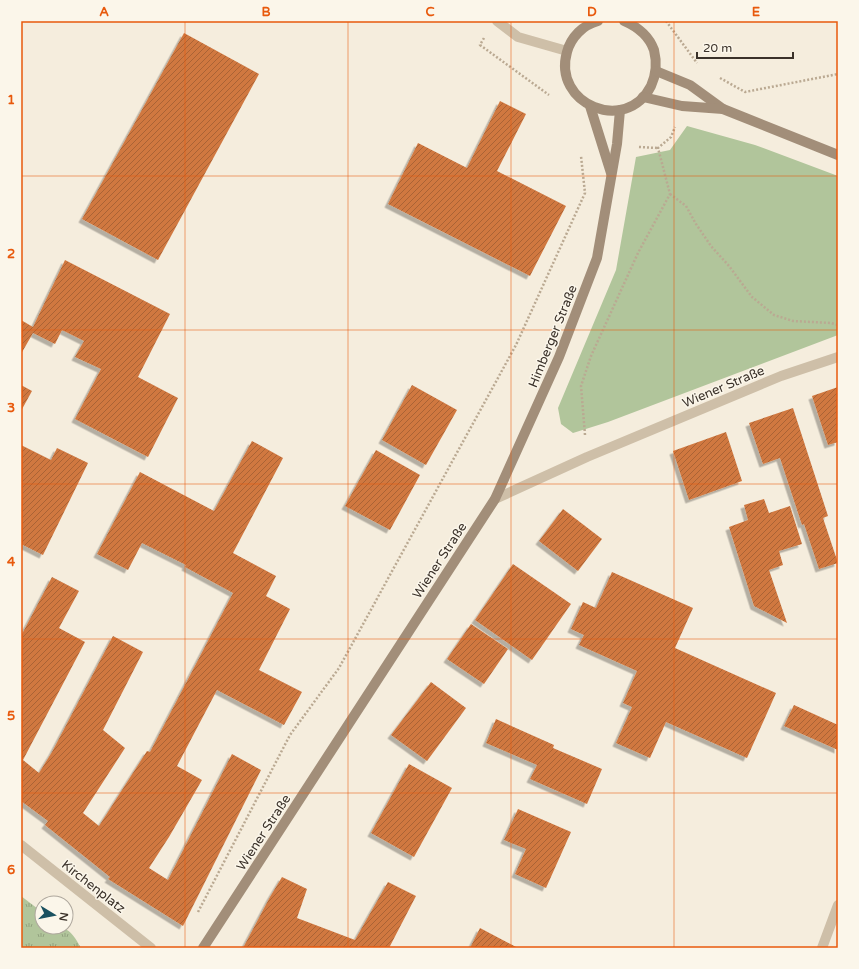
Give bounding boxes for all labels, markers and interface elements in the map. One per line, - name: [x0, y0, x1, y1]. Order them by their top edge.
- text: A: [99, 4, 109, 20]
- text: B: [261, 4, 271, 20]
- text: C: [425, 4, 435, 20]
- text: D: [587, 4, 597, 20]
- text: E: [752, 4, 760, 20]
- scale bar: [697, 34, 793, 60]
- text: 20 m: [703, 41, 732, 55]
- text: 1: [7, 92, 15, 108]
- text: 2: [7, 246, 15, 262]
- street label: Himberger Straße: [525, 283, 581, 390]
- street label: Wiener Straße: [680, 362, 767, 411]
- text: 3: [7, 400, 15, 416]
- street label: Wiener Straße: [409, 520, 470, 602]
- text: 4: [7, 554, 16, 570]
- text: 5: [7, 708, 15, 724]
- street label: Wiener Straße: [233, 792, 294, 874]
- street label: Kirchenplatz: [58, 857, 129, 917]
- text: 6: [7, 862, 15, 878]
- north arrow: [34, 895, 74, 935]
- text: N: [56, 911, 71, 922]

